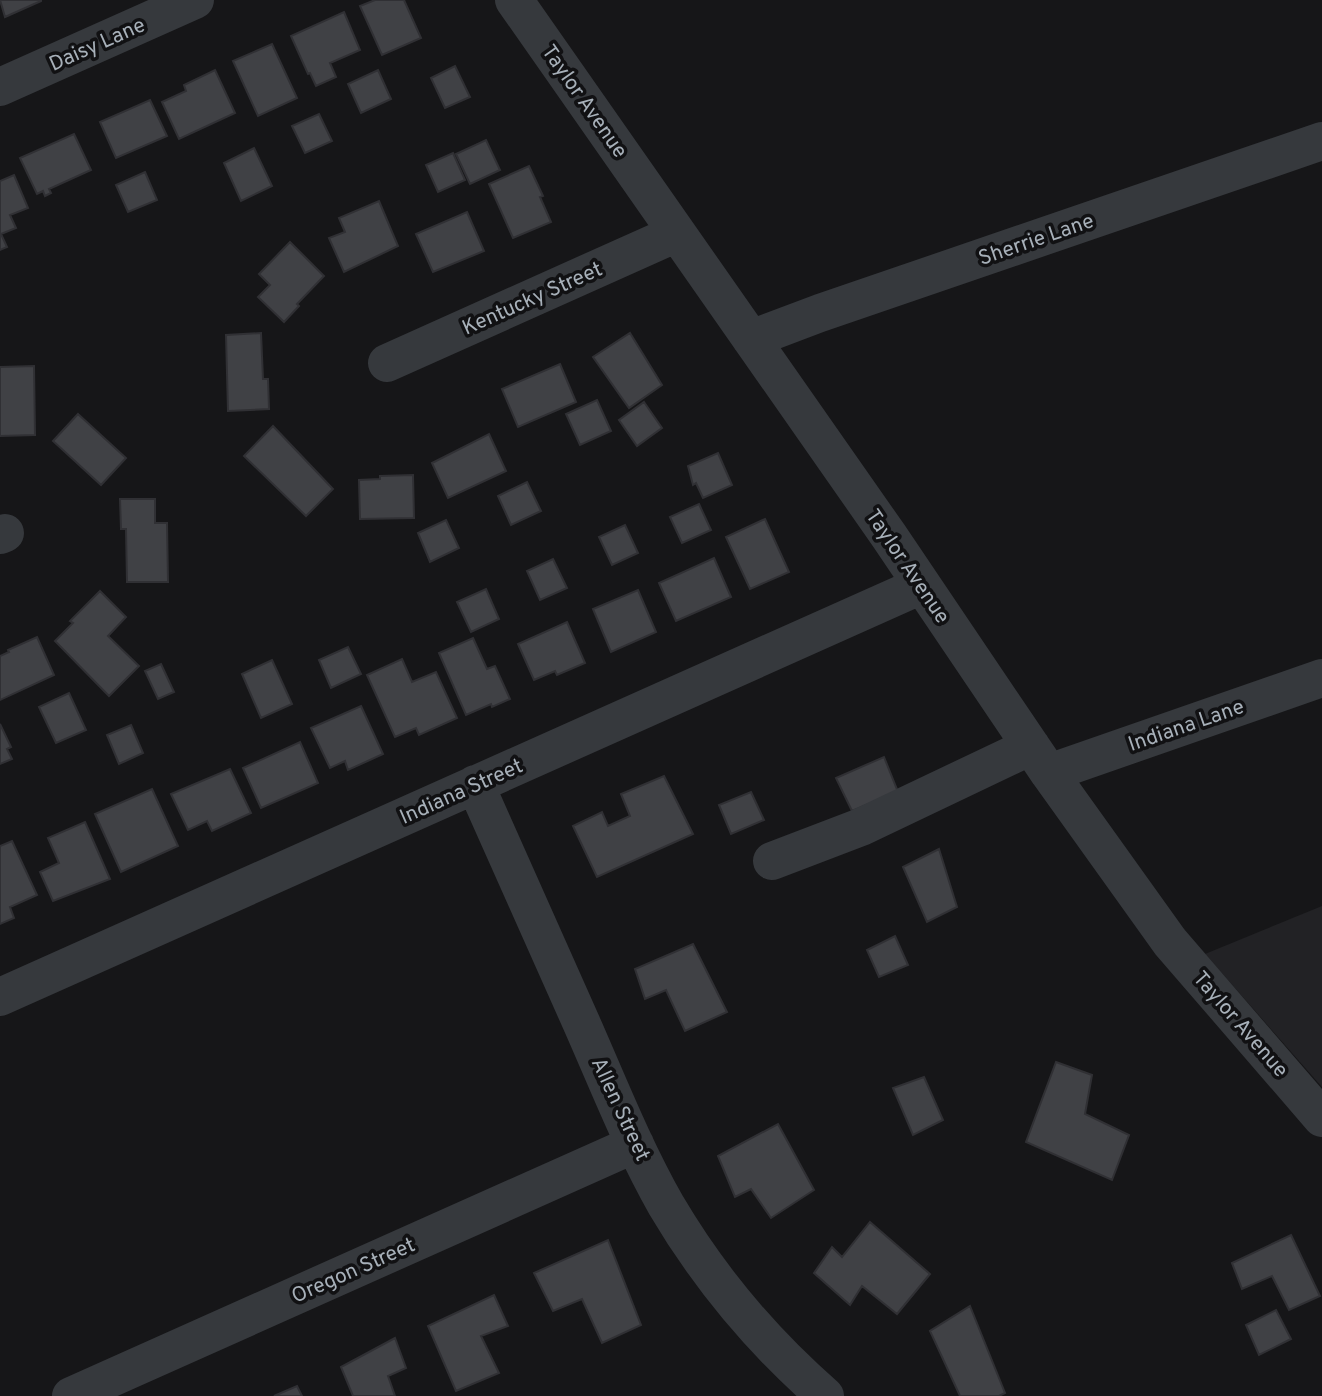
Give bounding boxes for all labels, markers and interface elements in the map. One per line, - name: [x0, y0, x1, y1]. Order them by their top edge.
- street label: Daisy Lane: [45, 12, 150, 79]
- street label: Taylor Avenue: [535, 40, 633, 164]
- street label: Sherrie Lane: [975, 208, 1098, 273]
- street label: Kentucky Street: [458, 256, 607, 342]
- street label: Taylor Avenue: [858, 504, 955, 629]
- street label: Indiana Lane: [1125, 694, 1248, 759]
- street label: Indiana Street: [396, 753, 528, 832]
- street label: Taylor Avenue: [1186, 966, 1294, 1084]
- street label: Allen Street: [584, 1053, 655, 1166]
- street label: Oregon Street: [288, 1232, 420, 1311]

